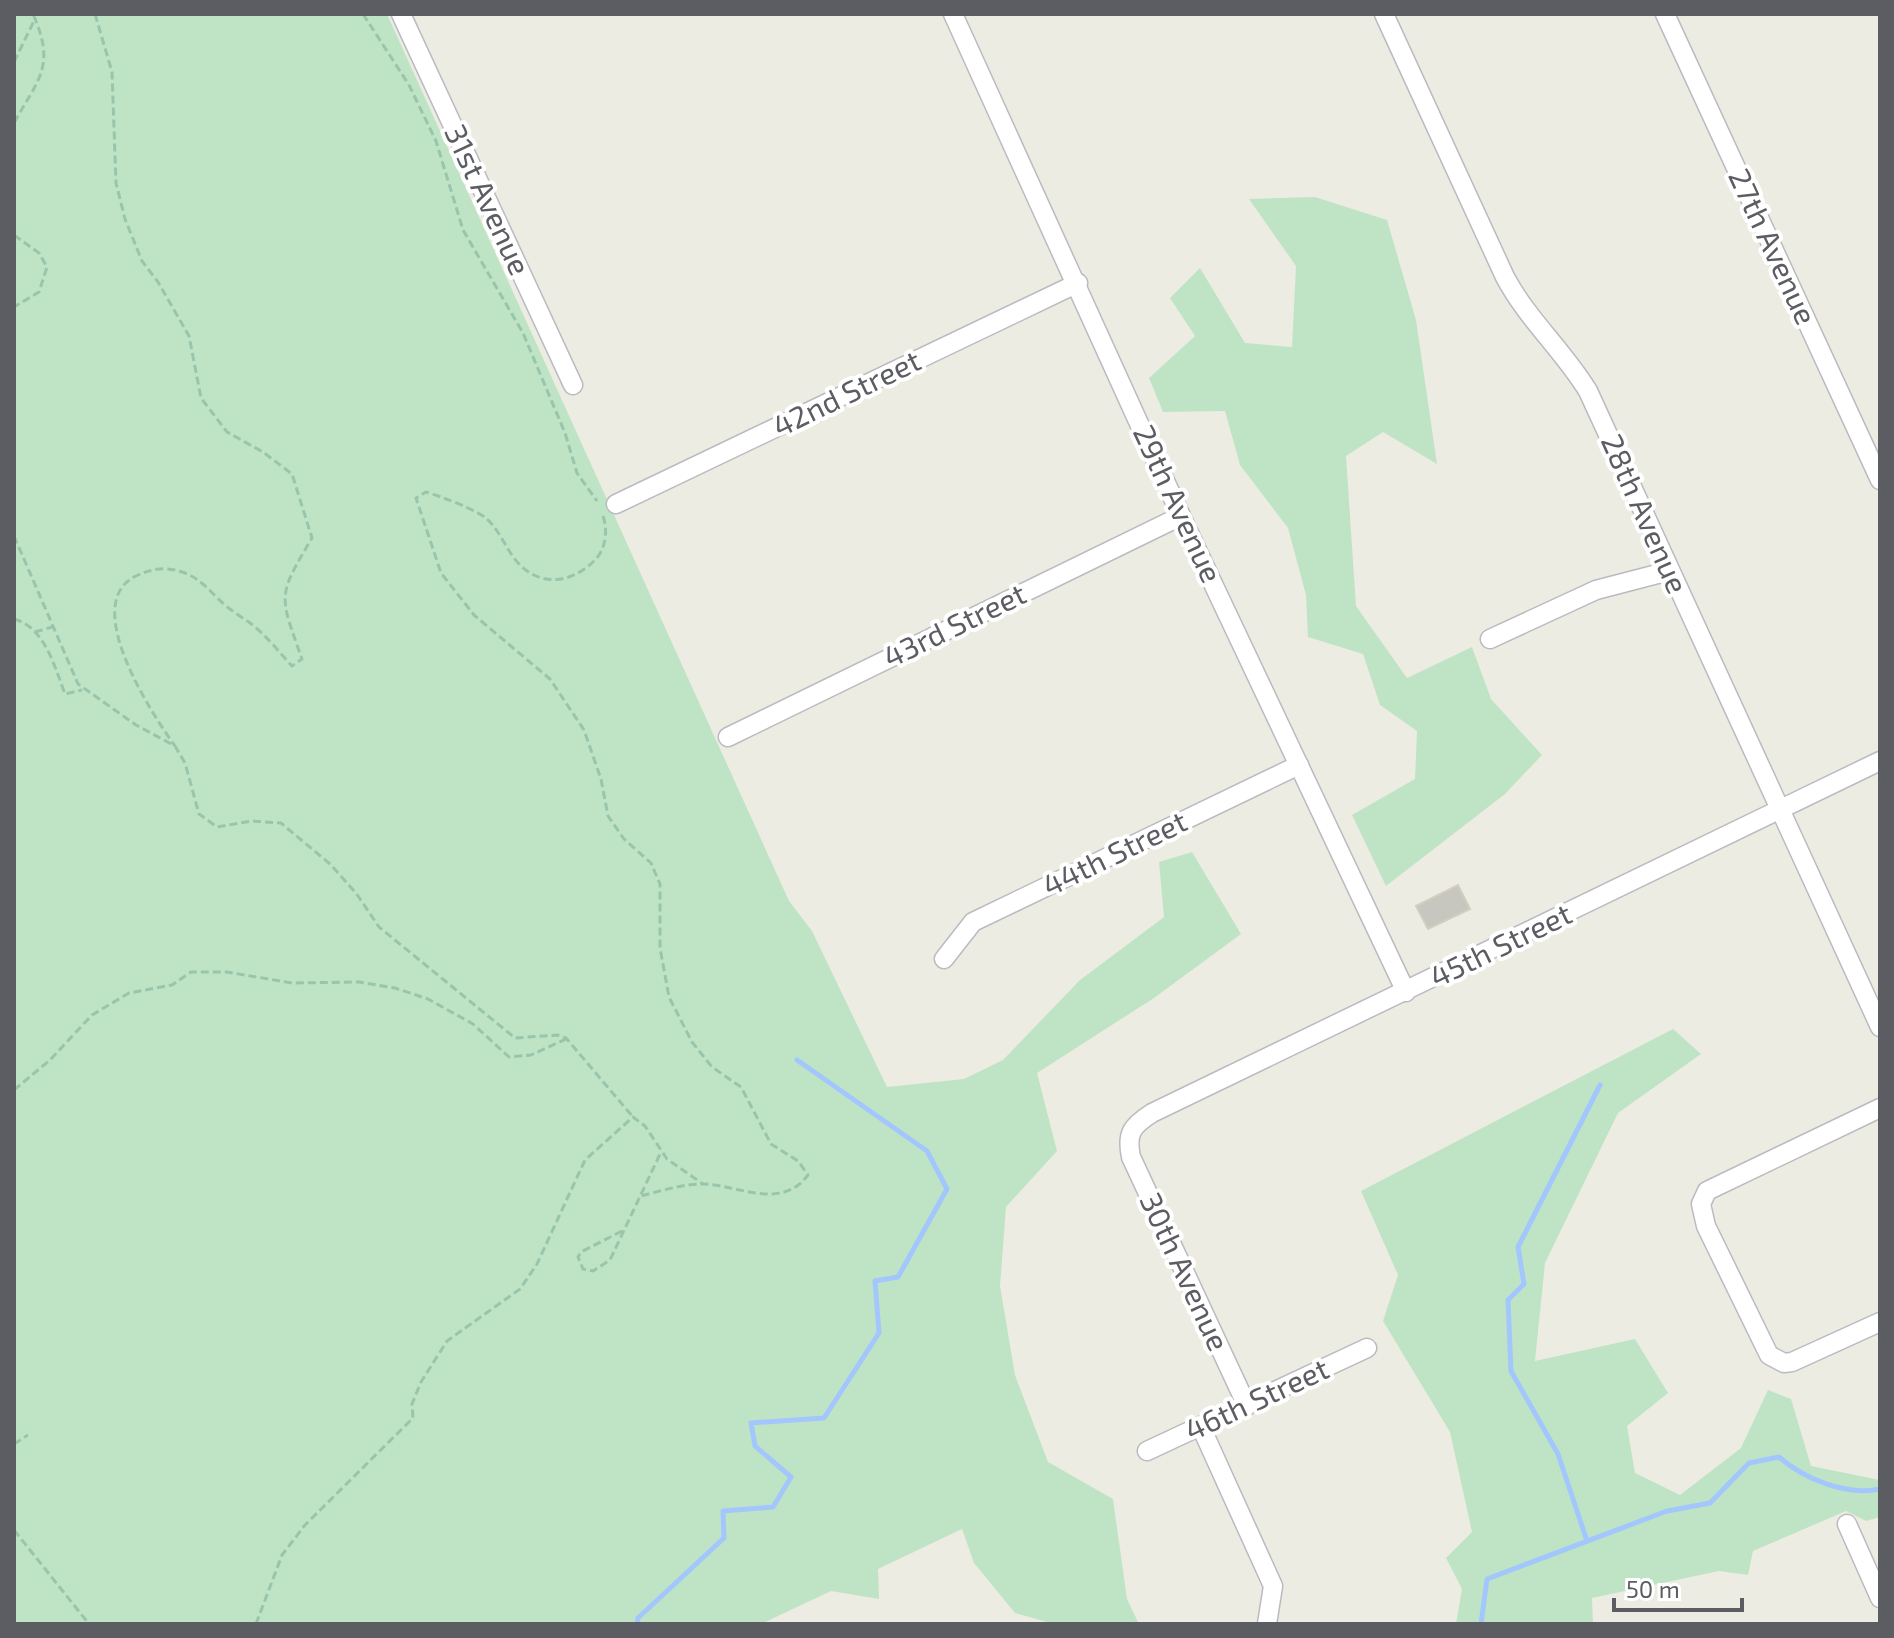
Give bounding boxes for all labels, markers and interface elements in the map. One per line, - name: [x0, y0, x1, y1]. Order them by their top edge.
- street label: 31st Avenue: [438, 118, 539, 280]
- street label: 27th Avenue: [1722, 163, 1826, 330]
- street label: 42nd Street: [766, 341, 926, 443]
- street label: 29th Avenue: [1127, 419, 1231, 588]
- street label: 28th Avenue: [1595, 428, 1697, 598]
- street label: 43rd Street: [877, 574, 1031, 674]
- street label: 44th Street: [1036, 802, 1192, 903]
- street label: 45th Street: [1423, 894, 1577, 994]
- street label: 30th Avenue: [1134, 1186, 1238, 1356]
- street label: 46th Street: [1179, 1349, 1334, 1447]
- scale bar: [1614, 1562, 1742, 1612]
- text: 50 m: [1626, 1574, 1680, 1603]

